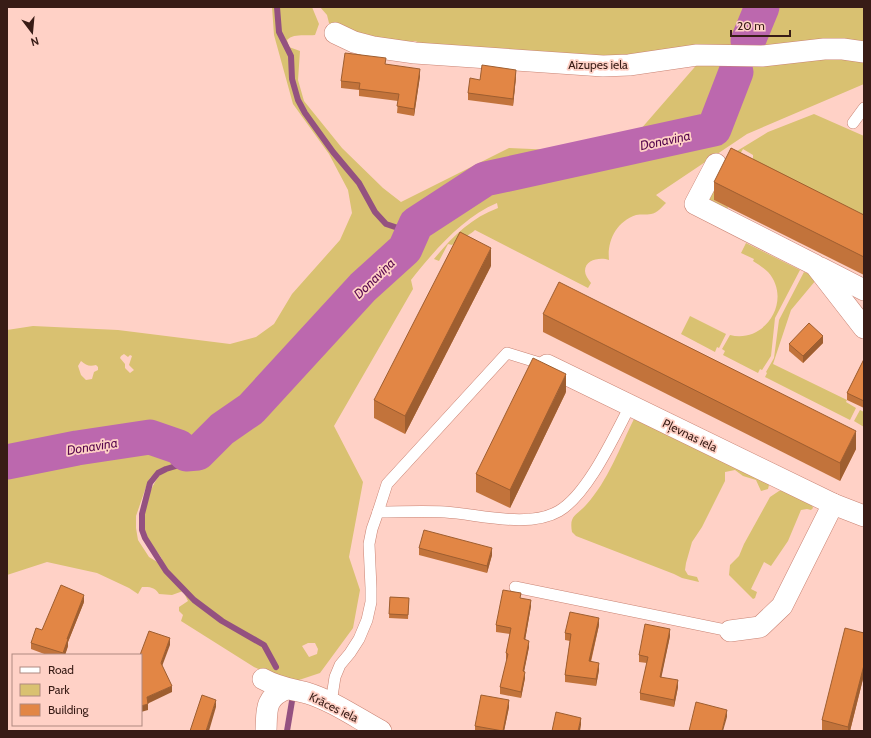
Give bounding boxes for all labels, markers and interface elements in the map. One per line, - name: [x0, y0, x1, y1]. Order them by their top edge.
- north arrow: [12, 12, 52, 52]
- scale bar: [731, 12, 790, 38]
- text: 20 m: [737, 18, 765, 33]
- text: N: [29, 34, 40, 49]
- street label: Aizupes iela: [568, 57, 628, 72]
- water label: Donaviņa: [638, 127, 692, 153]
- water label: Donaviņa: [350, 254, 398, 302]
- street label: Pļevnas iela: [660, 415, 720, 456]
- water label: Donaviņa: [65, 434, 119, 458]
- legend: [12, 654, 142, 726]
- text: Road: [48, 662, 74, 677]
- text: Park: [48, 682, 70, 697]
- street label: Krāces iela: [307, 689, 361, 725]
- text: Building: [48, 702, 90, 717]

